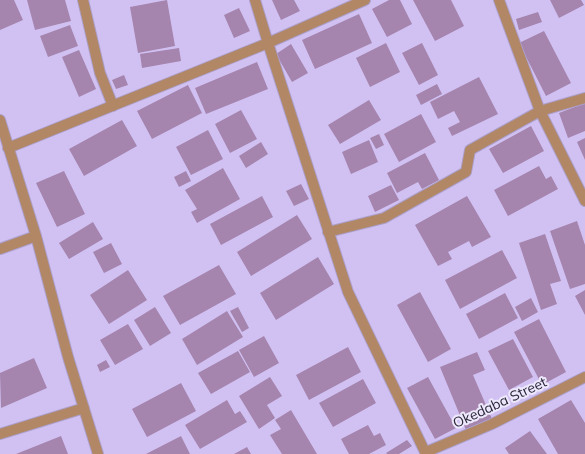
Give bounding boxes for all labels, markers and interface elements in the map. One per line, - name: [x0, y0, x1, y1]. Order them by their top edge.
- street label: Okedaba Street: [450, 374, 550, 432]

